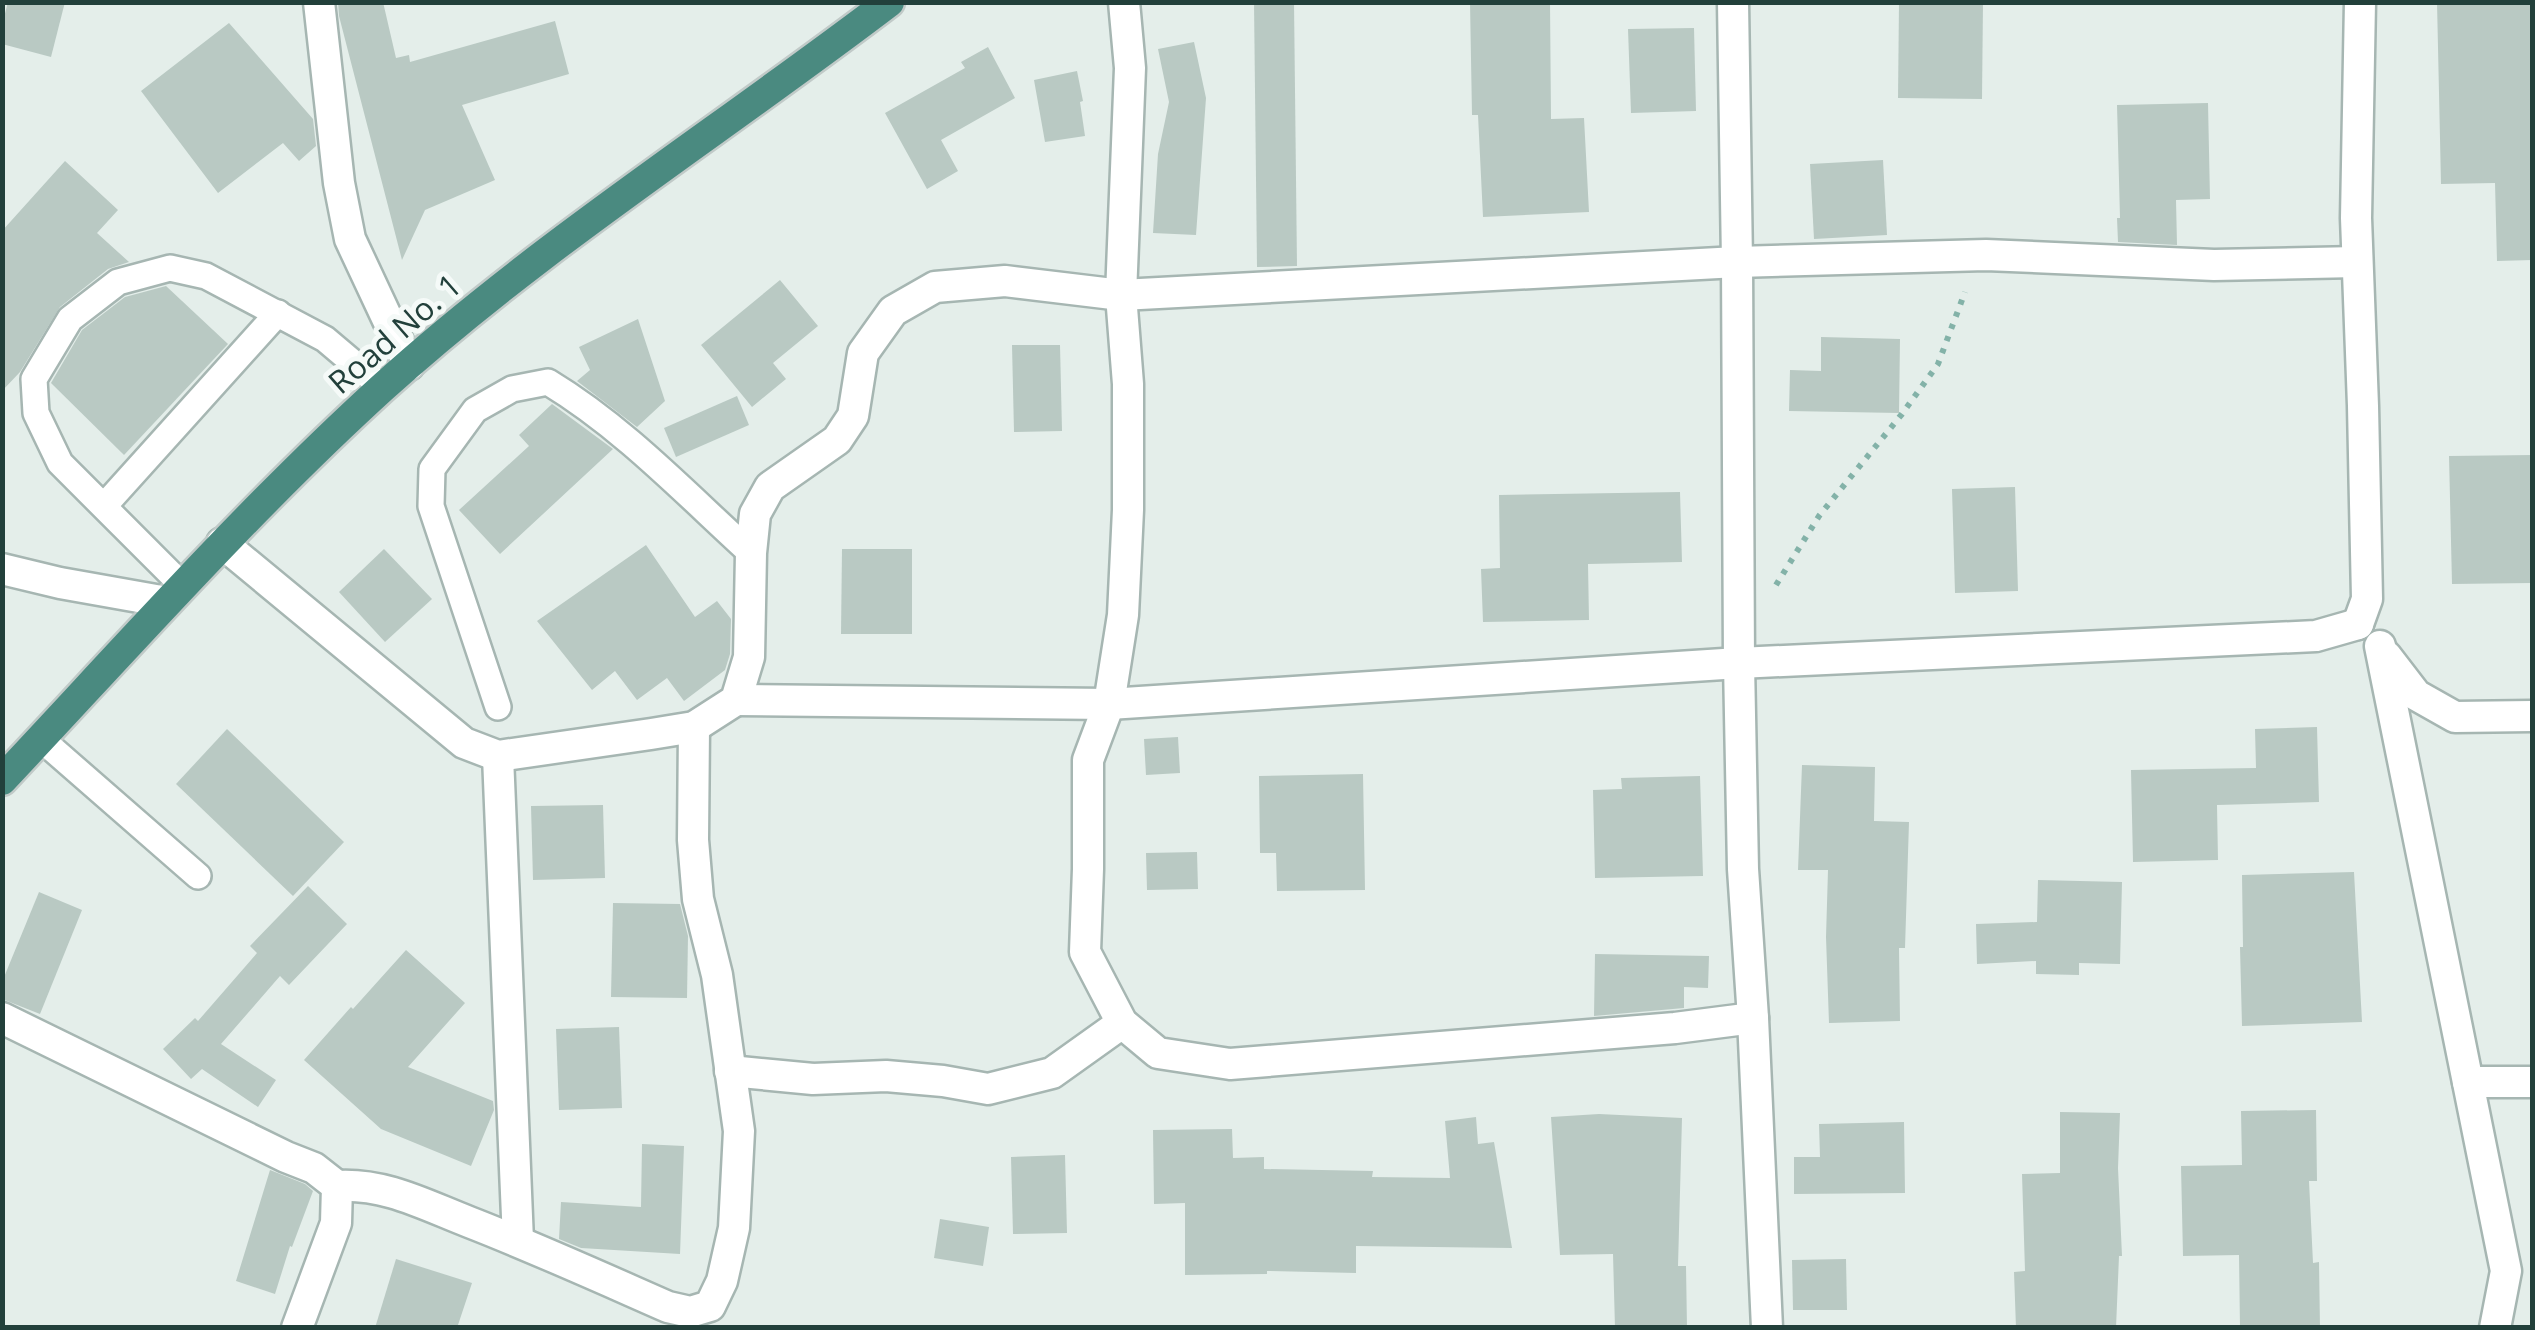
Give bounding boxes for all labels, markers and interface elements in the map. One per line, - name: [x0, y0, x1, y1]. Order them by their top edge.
- street label: Road No. 1: [318, 263, 470, 403]

